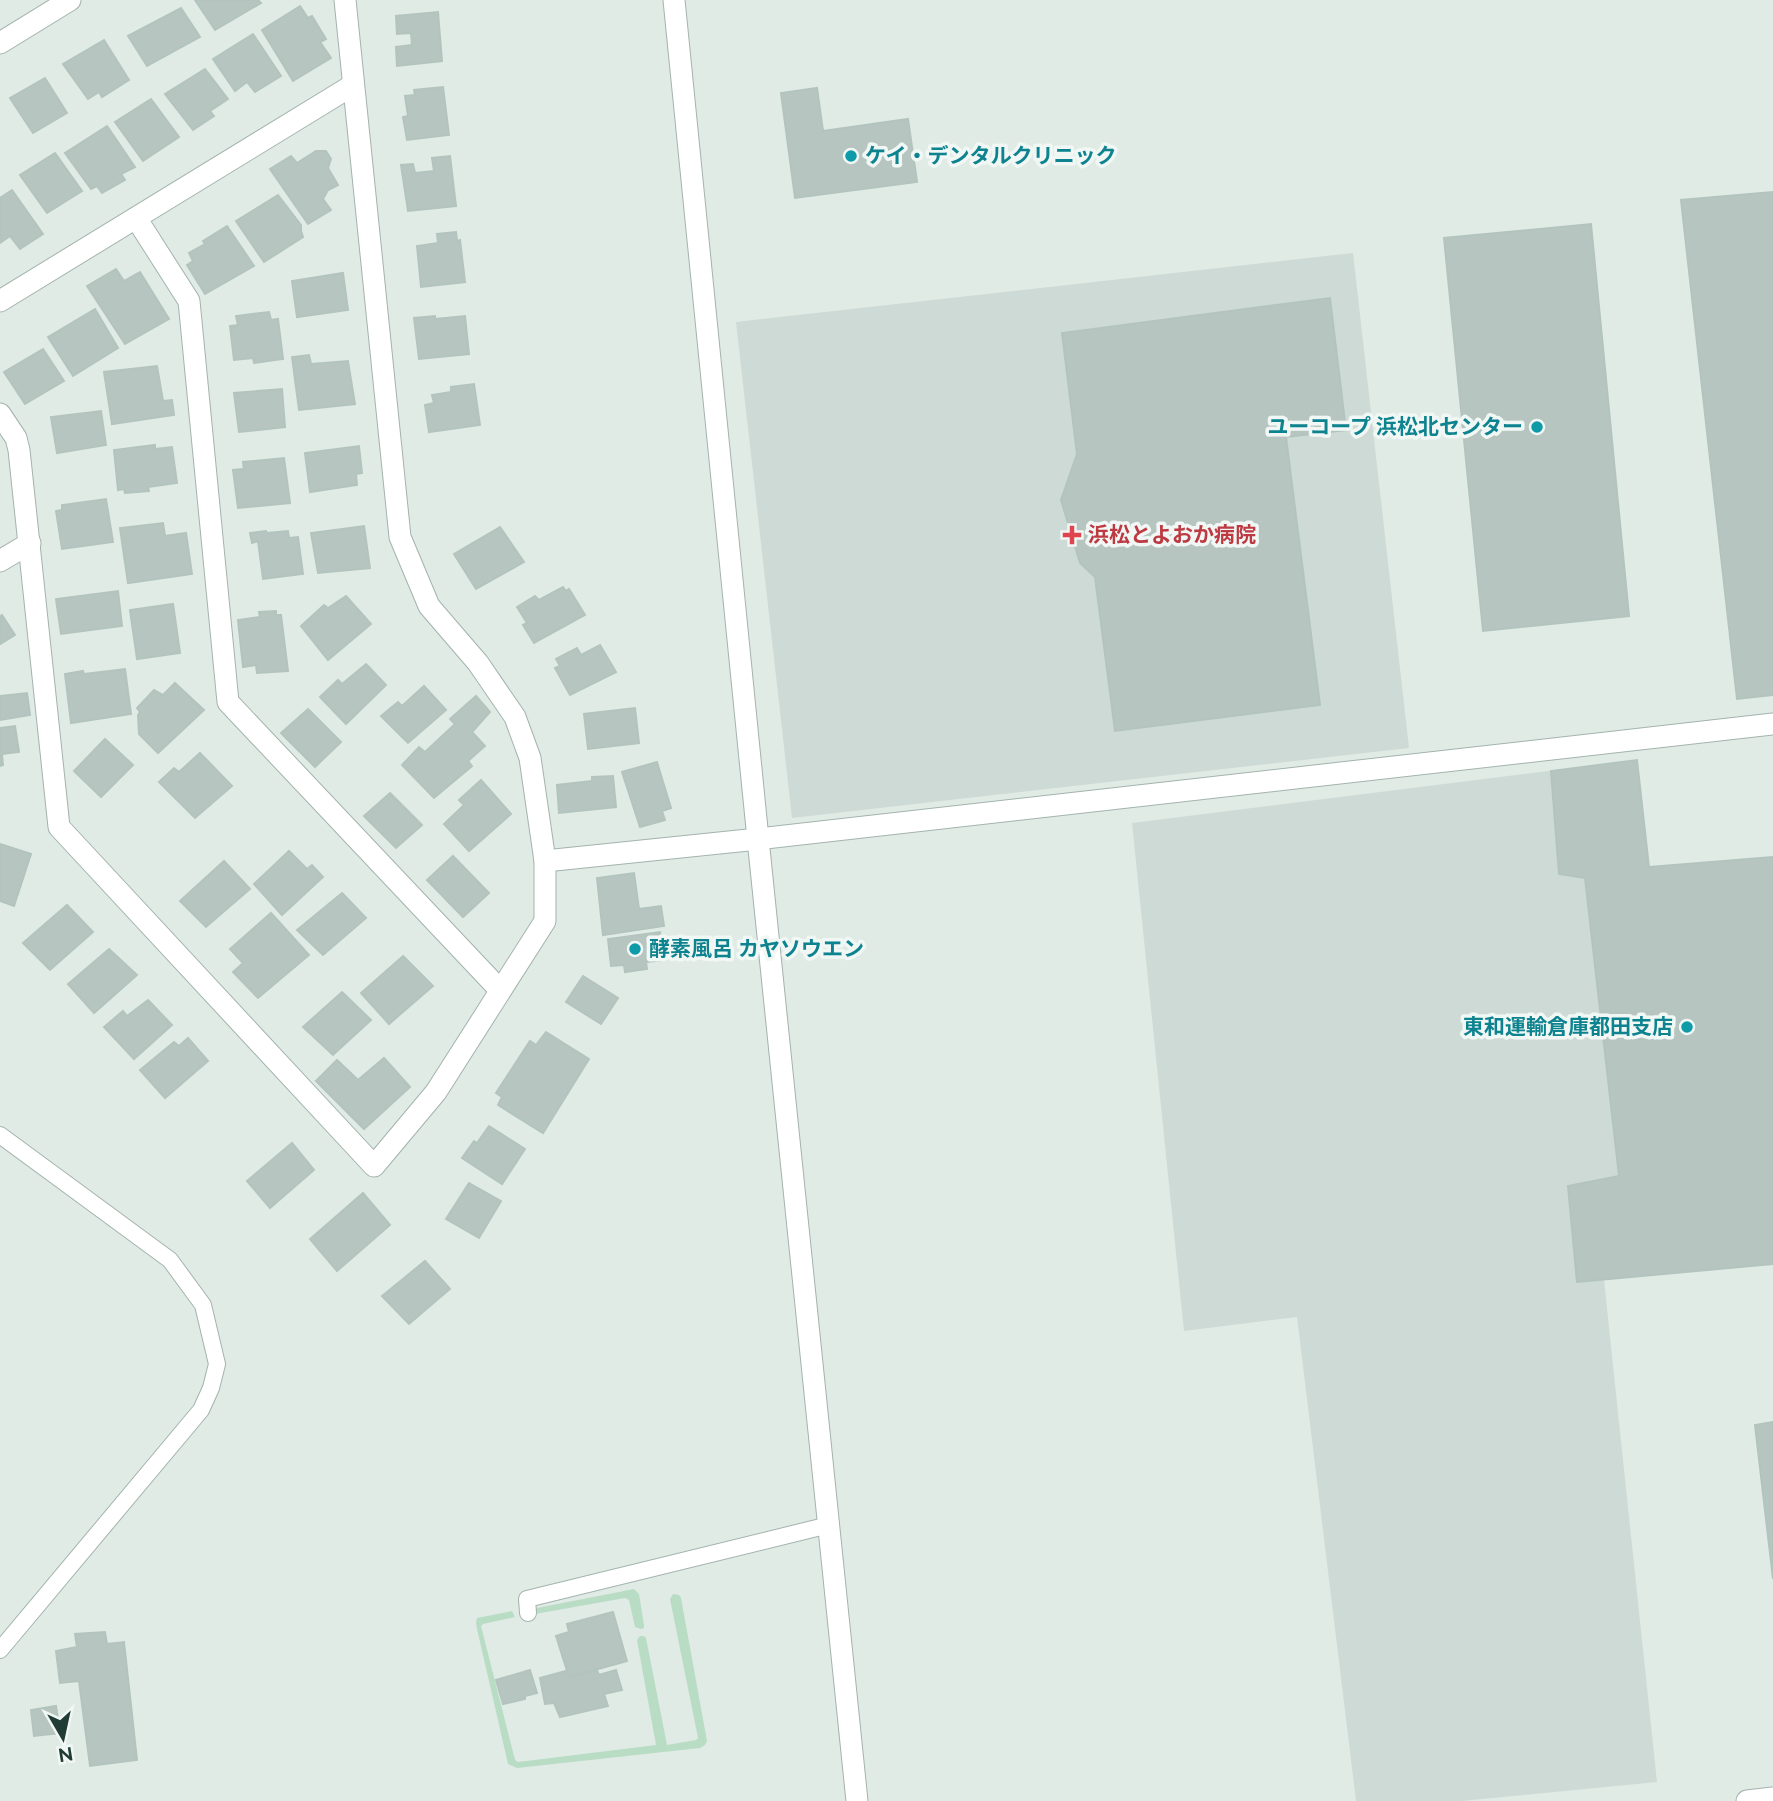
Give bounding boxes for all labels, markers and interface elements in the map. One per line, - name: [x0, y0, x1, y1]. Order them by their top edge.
- place label: ケイ・デンタルクリニック: [865, 143, 1117, 168]
- marker: ケイ・デンタルクリニック: [843, 148, 859, 164]
- place label: ユーコープ 浜松北センター: [1267, 414, 1523, 439]
- marker: ユーコープ 浜松北センター: [1529, 419, 1545, 435]
- place label: 浜松とよおか病院: [1088, 522, 1256, 547]
- marker: 浜松とよおか病院: [1062, 525, 1082, 545]
- place label: 酵素風呂 カヤソウエン: [649, 936, 864, 961]
- marker: 酵素風呂 カヤソウエン: [627, 941, 643, 957]
- place label: 東和運輸倉庫都田支店: [1463, 1014, 1673, 1039]
- marker: 東和運輸倉庫都田支店: [1679, 1019, 1695, 1035]
- north arrow: [28, 1703, 98, 1773]
- text: N: [57, 1743, 75, 1767]

